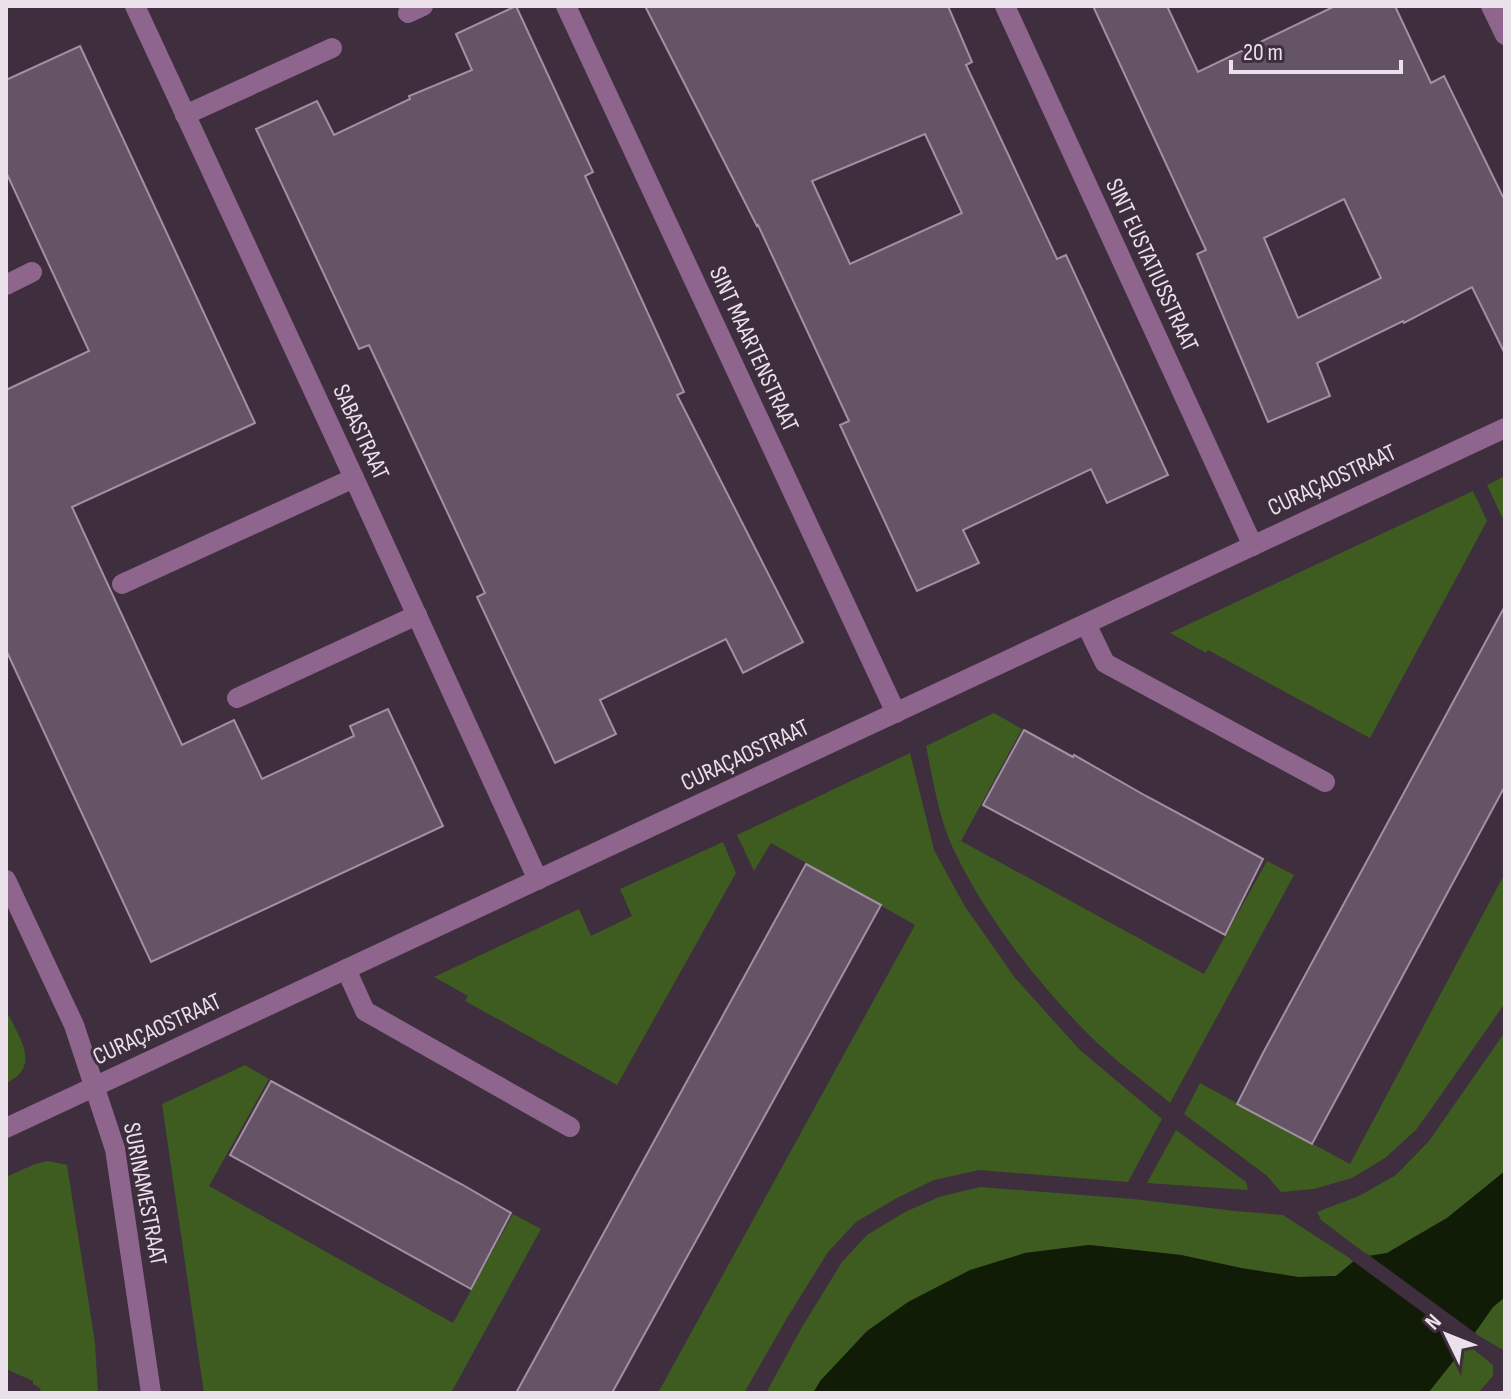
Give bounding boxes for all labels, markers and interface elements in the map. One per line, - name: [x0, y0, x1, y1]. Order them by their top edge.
- scale bar: [1231, 24, 1401, 74]
- text: 20 m: [1243, 38, 1283, 67]
- street label: SINT EUSTATIUSSTRAAT: [1099, 174, 1205, 356]
- street label: SINT MAARTENSTRAAT: [703, 262, 805, 437]
- street label: SABASTRAAT: [326, 380, 396, 485]
- street label: CURAÇAOSTRAAT: [1263, 438, 1401, 522]
- street label: CURAÇAOSTRAAT: [676, 713, 814, 797]
- street label: CURAÇAOSTRAAT: [88, 987, 226, 1071]
- street label: SURINAMESTRAAT: [117, 1120, 173, 1268]
- north arrow: [1407, 1295, 1487, 1375]
- text: N: [1420, 1309, 1447, 1336]

